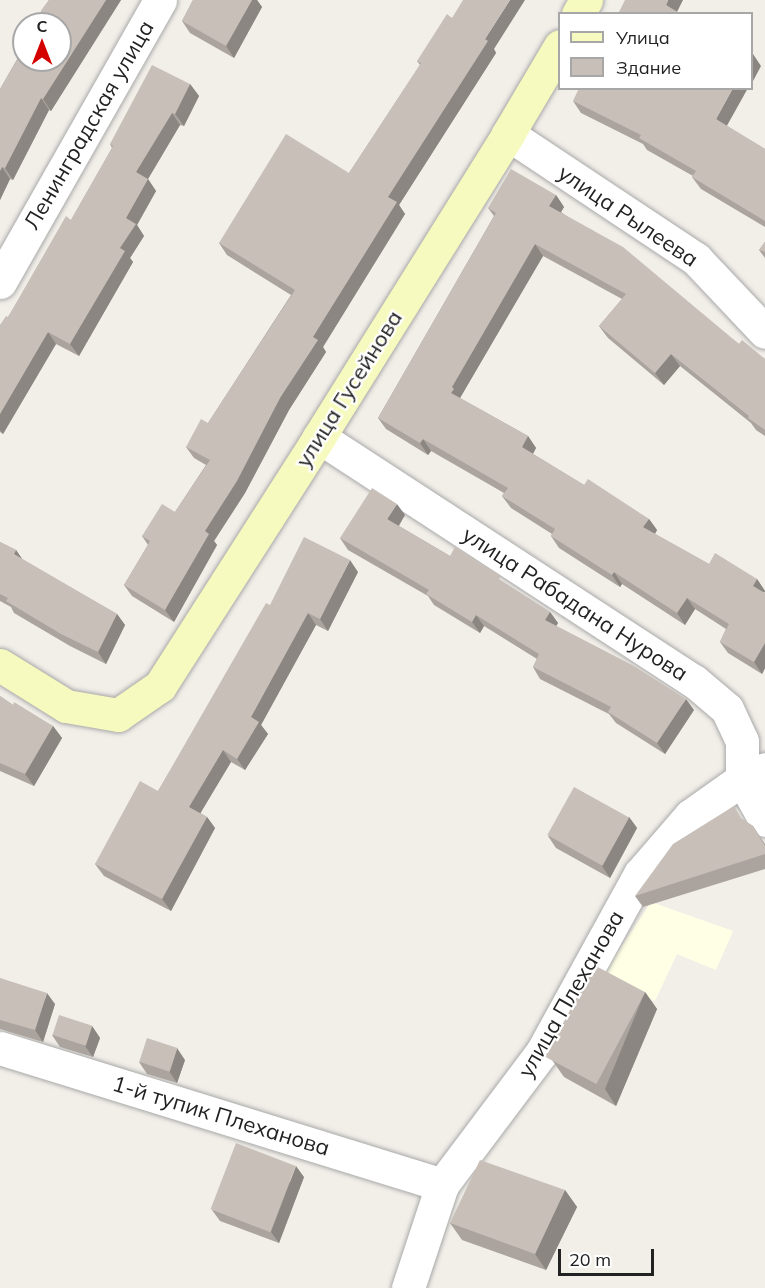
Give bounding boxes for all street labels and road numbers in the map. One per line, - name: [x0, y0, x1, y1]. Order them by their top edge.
- street label: Ленинградская улица: [18, 16, 160, 234]
- street label: улица Рылеева: [553, 159, 703, 273]
- street label: улица Гусейнова: [290, 306, 408, 472]
- street label: улица Рабадана Нурова: [457, 521, 693, 687]
- street label: улица Плеханова: [512, 906, 630, 1082]
- street label: 1-й тупик Плеханова: [109, 1070, 333, 1162]

